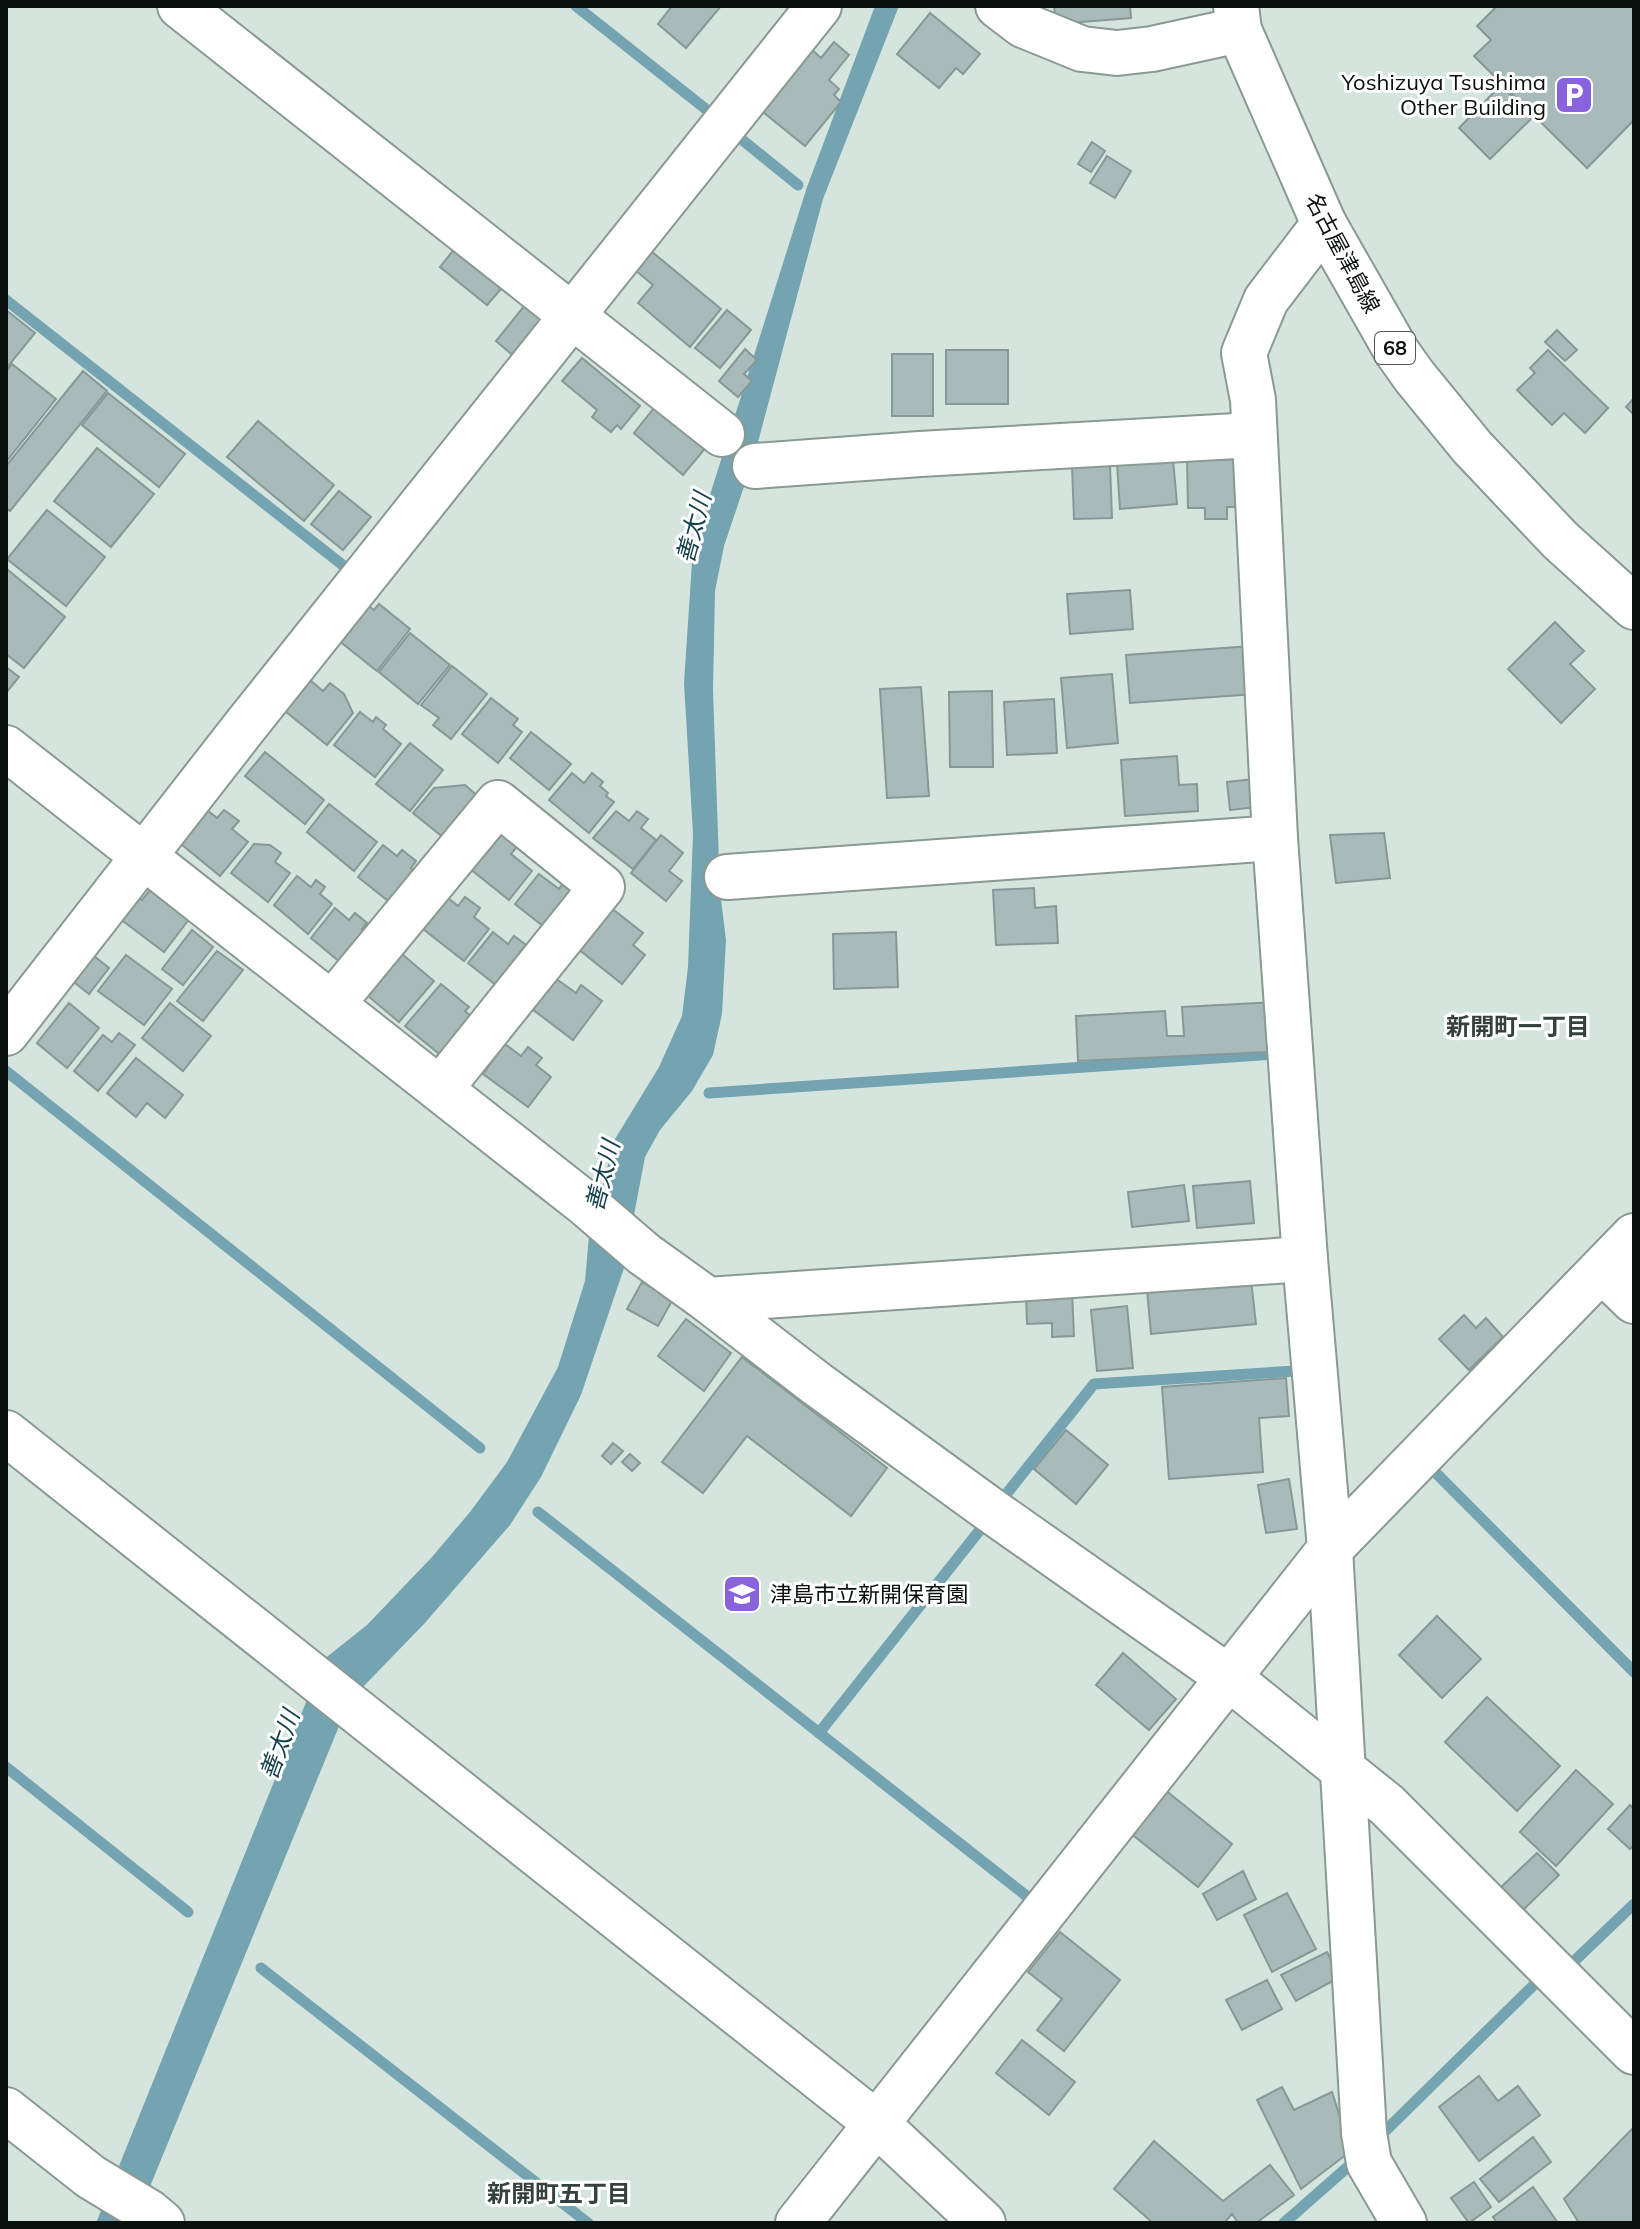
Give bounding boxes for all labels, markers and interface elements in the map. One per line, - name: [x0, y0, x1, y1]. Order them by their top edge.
- place label: Yoshizuya Tsushima Other Building: [1340, 68, 1546, 121]
- parking icon: Yoshizuya Tsushima Other Building: [1553, 74, 1595, 116]
- street label: 名古屋津島線: [1300, 188, 1386, 318]
- road number: 68: [1375, 332, 1415, 364]
- water label: 善太川: [669, 486, 718, 566]
- district label: 新開町一丁目: [1446, 1011, 1590, 1041]
- water label: 善太川: [579, 1134, 626, 1214]
- school or university icon: 津島市立新開保育園: [721, 1573, 763, 1615]
- place label: 津島市立新開保育園: [770, 1580, 968, 1608]
- water label: 善太川: [253, 1703, 306, 1784]
- district label: 新開町五丁目: [487, 2178, 631, 2208]

